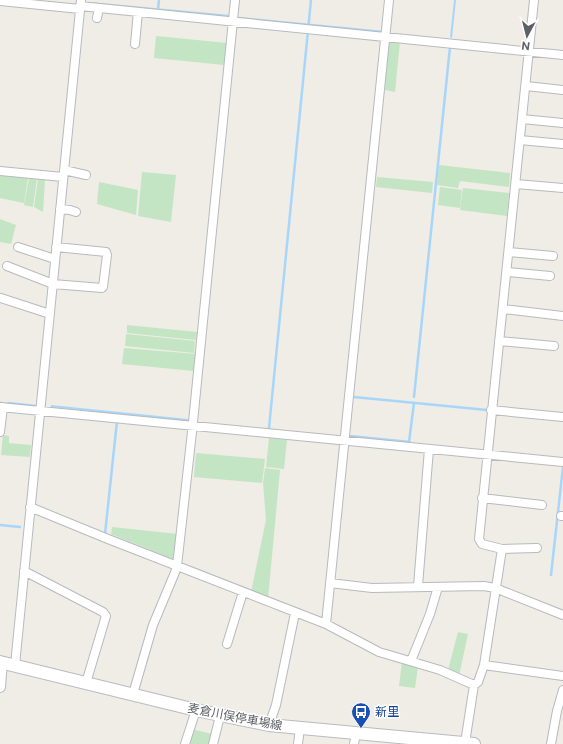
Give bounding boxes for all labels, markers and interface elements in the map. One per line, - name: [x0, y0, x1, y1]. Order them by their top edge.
- north arrow: [507, 16, 547, 56]
- text: N: [521, 39, 531, 52]
- street label: 麦倉川俣停車場線: [187, 701, 283, 733]
- bus stop icon: 新里: [350, 701, 372, 729]
- place label: 新里: [375, 705, 399, 719]

